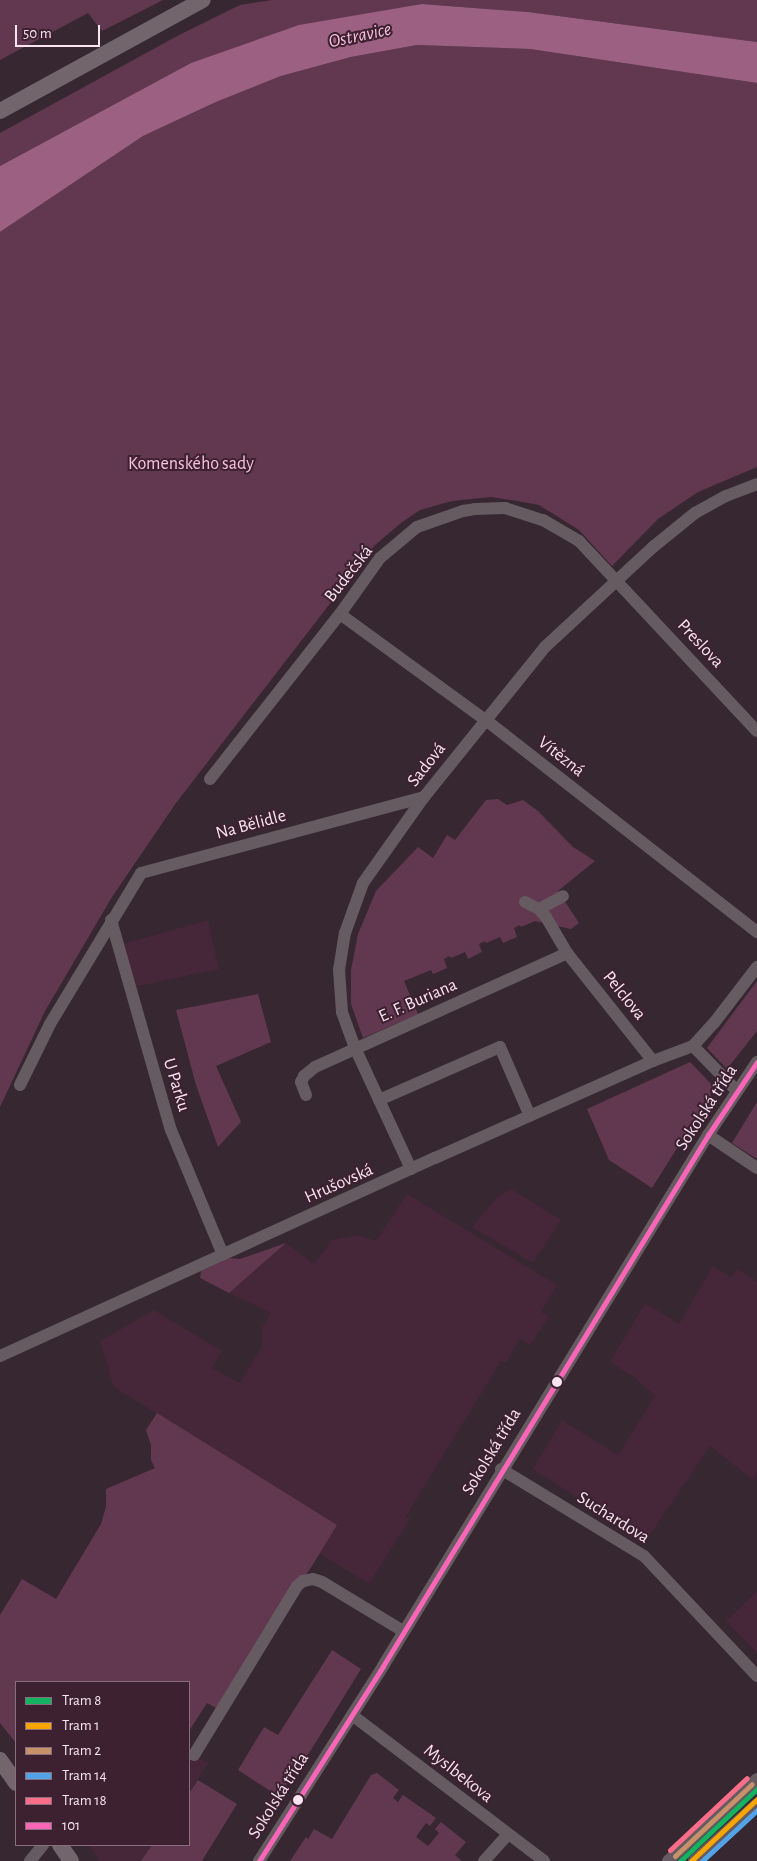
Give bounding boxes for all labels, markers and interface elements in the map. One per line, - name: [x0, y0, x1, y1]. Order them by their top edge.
- scale bar: [18, 15, 102, 47]
- water label: Ostravice: [327, 18, 393, 54]
- text: 50 m: [23, 26, 52, 41]
- park label: Komenského sady: [128, 453, 254, 475]
- street label: Budečská: [320, 541, 378, 607]
- street label: Preslova: [672, 615, 728, 673]
- street label: Vítězná: [533, 732, 589, 782]
- street label: Sadová: [403, 739, 451, 791]
- street label: Na Bělidle: [213, 805, 289, 845]
- street label: Pelclova: [598, 967, 650, 1025]
- street label: E. F. Buriana: [376, 974, 460, 1028]
- street label: U Parku: [158, 1056, 194, 1114]
- street label: Sokolská třída: [671, 1061, 743, 1155]
- street label: Hrušovská: [301, 1159, 377, 1209]
- unlabelled marker: [552, 1377, 562, 1387]
- street label: Sokolská třída: [458, 1405, 526, 1499]
- street label: Suchardova: [573, 1487, 653, 1549]
- legend: [15, 1681, 190, 1846]
- text: Tram 8: [62, 1693, 101, 1708]
- text: Tram 1: [62, 1718, 100, 1733]
- street label: Myslbekova: [419, 1740, 497, 1808]
- text: Tram 2: [62, 1743, 101, 1758]
- street label: Sokolská třída: [244, 1749, 314, 1843]
- text: Tram 14: [62, 1768, 107, 1783]
- text: Tram 18: [62, 1793, 107, 1808]
- unlabelled marker: [293, 1795, 303, 1805]
- text: 101: [62, 1818, 80, 1833]

